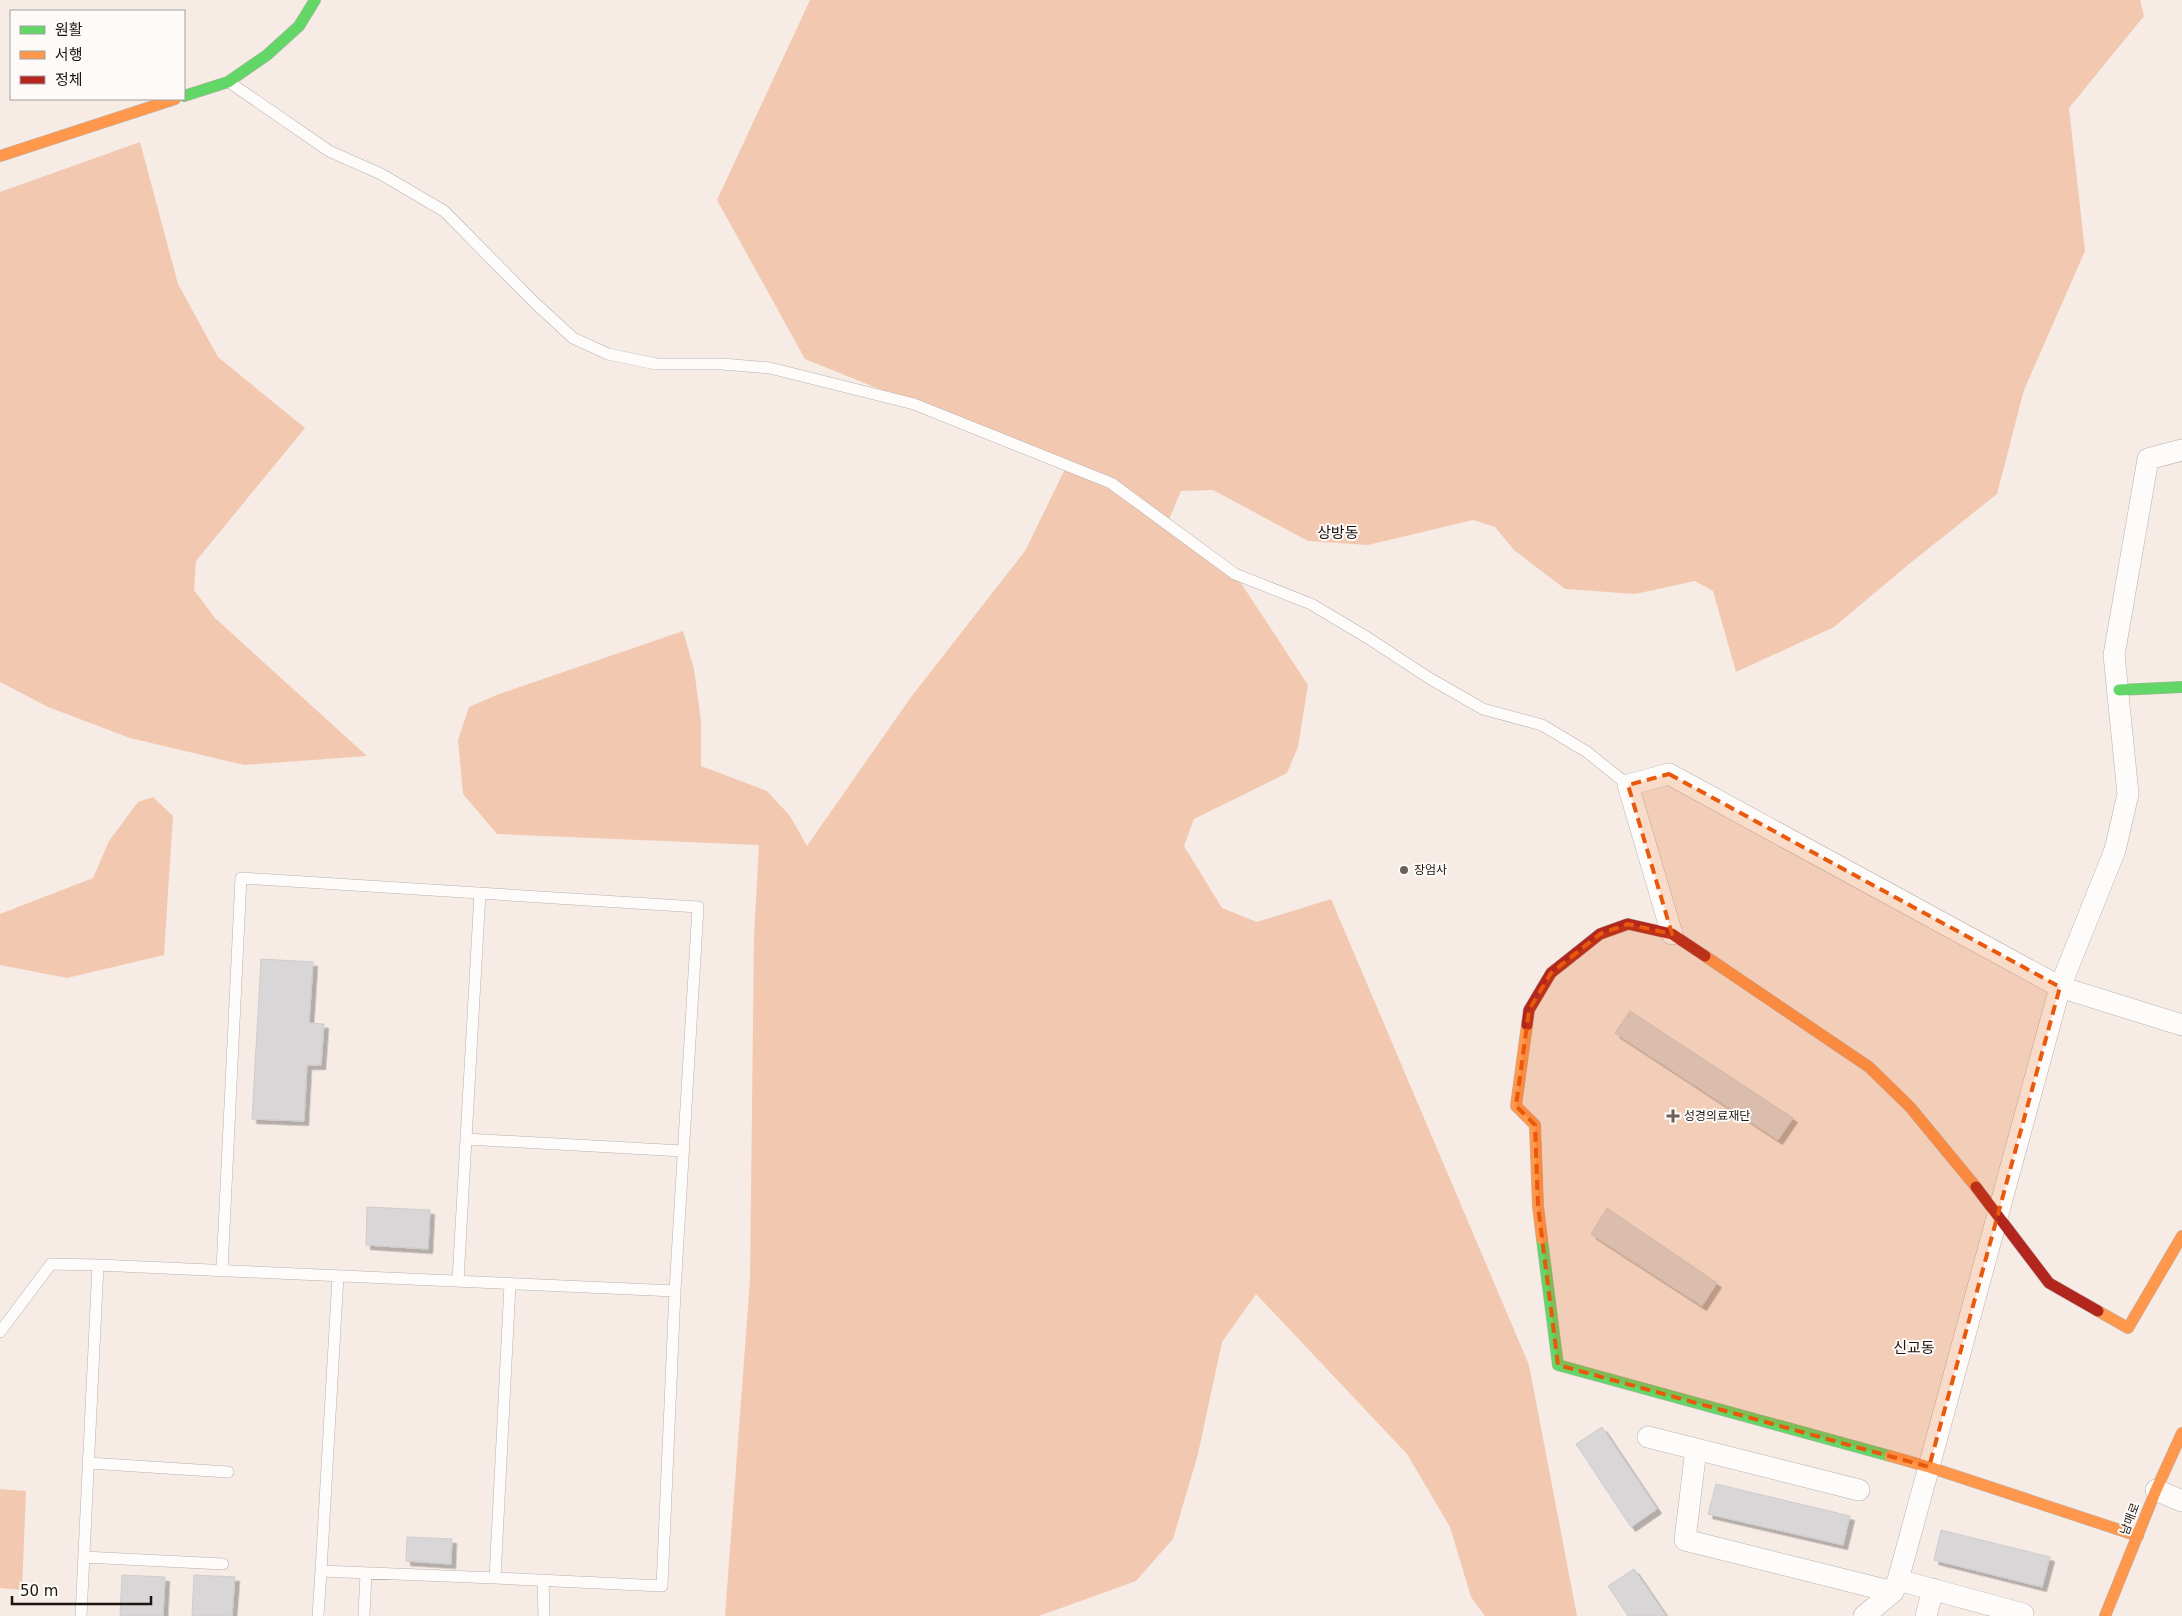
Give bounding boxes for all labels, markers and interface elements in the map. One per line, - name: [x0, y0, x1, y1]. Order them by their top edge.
- legend: [10, 10, 185, 100]
- text: 원활: [55, 21, 83, 39]
- text: 서행: [55, 46, 83, 64]
- text: 정체: [55, 71, 83, 89]
- district label: 상방동: [1317, 524, 1359, 542]
- place label: 장엄사: [1414, 863, 1447, 877]
- marker: 장엄사: [1398, 864, 1410, 876]
- marker: 성경의료재단: [1666, 1109, 1680, 1123]
- place label: 성경의료재단: [1684, 1109, 1750, 1123]
- district label: 신교동: [1893, 1339, 1935, 1357]
- street label: 남매로: [2118, 1501, 2142, 1537]
- scale bar: [12, 1574, 151, 1606]
- text: 50 m: [20, 1582, 58, 1600]

